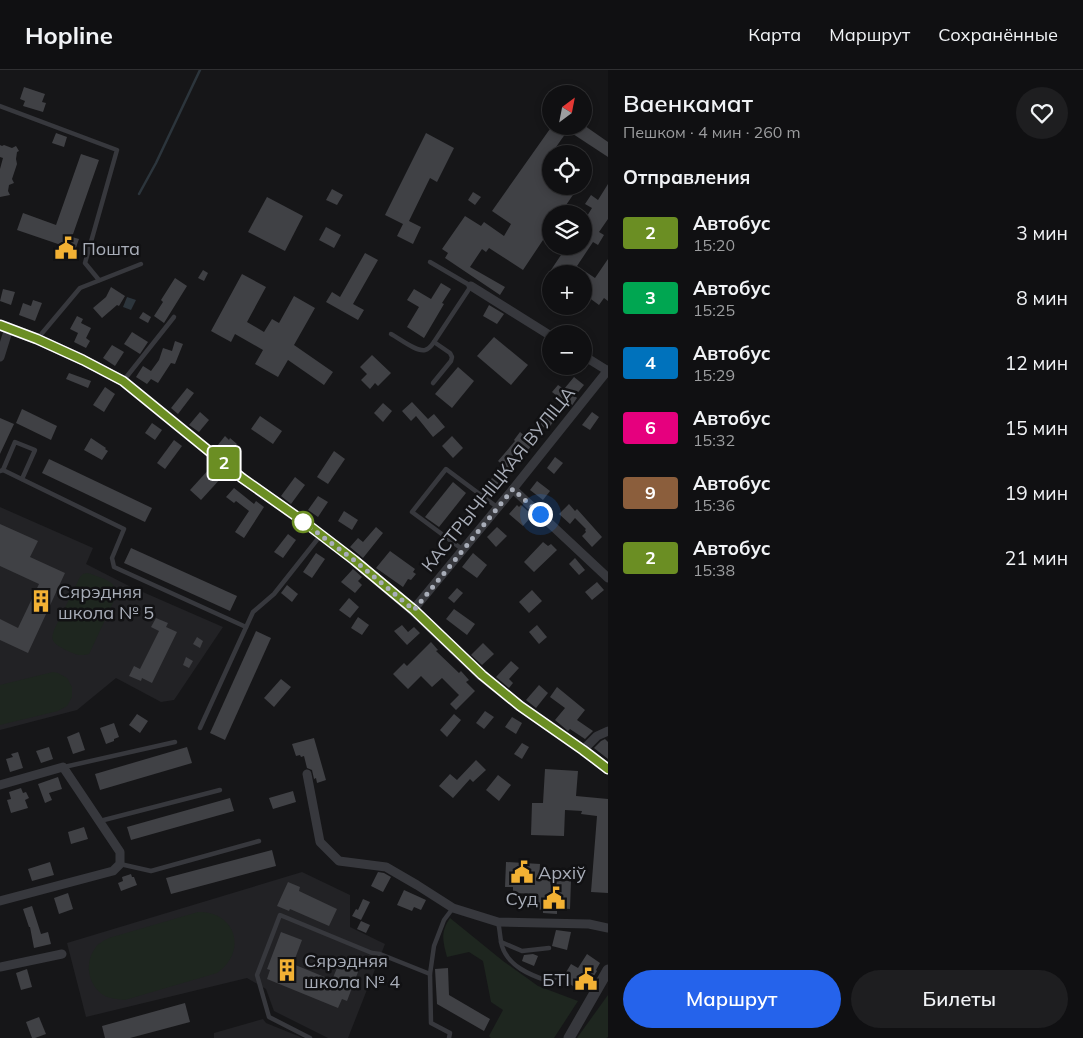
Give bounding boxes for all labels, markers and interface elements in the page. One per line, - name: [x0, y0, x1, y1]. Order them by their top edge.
- text: Hopline: [25, 20, 113, 50]
- text: Карта: [748, 23, 801, 46]
- text: Маршрут: [829, 23, 910, 46]
- text: Сохранённые: [938, 23, 1058, 46]
- north arrow: [542, 85, 592, 135]
- map controls: [542, 85, 592, 375]
- button: heart: [1016, 87, 1068, 139]
- text: Ваенкамат: [623, 88, 753, 118]
- text: Пешком · 4 мин · 260 m: [623, 122, 801, 142]
- button: locate: [542, 145, 592, 195]
- text: Отправления: [623, 165, 750, 189]
- button: layers: [542, 205, 592, 255]
- text: Автобус: [693, 211, 771, 235]
- text: 2: [645, 221, 656, 244]
- text: 3 мин: [1016, 221, 1068, 245]
- public building icon: Пошта: [53, 235, 79, 261]
- text: 15:20: [693, 235, 735, 255]
- place label: Пошта: [82, 237, 140, 260]
- button: +: [542, 265, 592, 315]
- text: Автобус: [693, 276, 771, 300]
- text: 3: [645, 286, 656, 309]
- text: 8 мин: [1016, 286, 1068, 310]
- text: 15:25: [693, 300, 735, 320]
- button: −: [542, 325, 592, 375]
- text: Автобус: [693, 341, 771, 365]
- text: 4: [645, 351, 656, 374]
- text: 12 мин: [1005, 351, 1068, 375]
- text: 15:29: [693, 365, 735, 385]
- street label: КАСТРЫЧНІЦКАЯ ВУЛІЦА: [416, 382, 580, 576]
- text: Автобус: [693, 406, 771, 430]
- text: 6: [645, 416, 656, 439]
- text: 15 мин: [1005, 416, 1068, 440]
- text: 15:32: [693, 430, 735, 450]
- line badge: 2: [208, 447, 240, 479]
- text: 2: [219, 451, 229, 474]
- text: Автобус: [693, 471, 771, 495]
- text: 9: [645, 481, 656, 504]
- text: 19 мин: [1005, 481, 1068, 505]
- text: 15:36: [693, 495, 735, 515]
- your location: [528, 502, 553, 527]
- unlabelled marker: [292, 511, 314, 533]
- text: Автобус: [693, 536, 771, 560]
- text: 2: [645, 546, 656, 569]
- text: 21 мин: [1005, 546, 1068, 570]
- text: 15:38: [693, 560, 735, 580]
- place label: Сярэдняя школа № 5: [58, 580, 154, 624]
- building icon: Сярэдняя школа № 5: [28, 588, 54, 614]
- public building icon: Архіў: [509, 859, 535, 885]
- place label: Архіў: [538, 861, 586, 884]
- public building icon: Суд: [541, 885, 567, 911]
- place label: Суд: [506, 887, 538, 910]
- place label: Сярэдняя школа № 4: [304, 949, 400, 993]
- building icon: Сярэдняя школа № 4: [274, 957, 300, 983]
- public building icon: БТІ: [573, 966, 599, 992]
- place label: БТІ: [542, 968, 570, 991]
- button: Маршрут: [623, 970, 841, 1028]
- button: Билеты: [851, 970, 1068, 1028]

